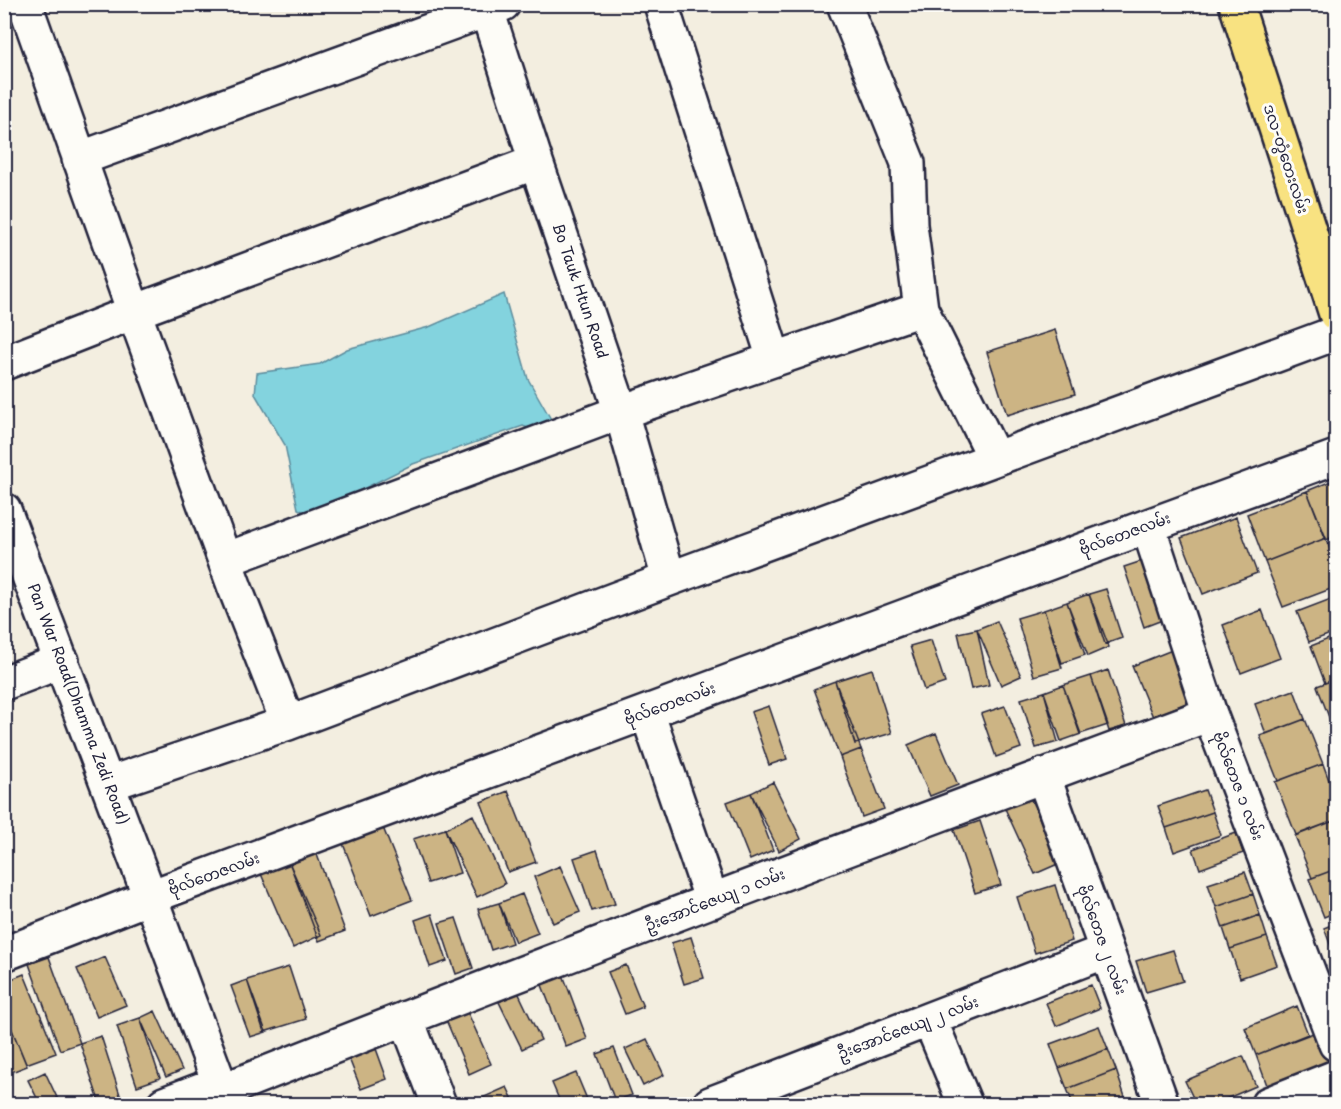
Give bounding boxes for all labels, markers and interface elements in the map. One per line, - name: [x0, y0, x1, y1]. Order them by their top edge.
- street label: ဒလ-တွံတေးလမ်း: [1258, 101, 1316, 217]
- street label: Bo Tauk Htun Road: [547, 220, 615, 361]
- street label: ဗိုလ်တေဇလမ်း: [1076, 505, 1174, 562]
- street label: Pan War Road(Dhamma Zedi Road): [23, 580, 136, 827]
- street label: ဗိုလ်တေဇလမ်း: [621, 675, 719, 732]
- street label: ဗိုလ်တေဇ ၁ လမ်း: [1206, 728, 1271, 844]
- street label: ဗိုလ်တေဇလမ်း: [165, 845, 263, 902]
- street label: ဦးအောင်ဇေယျ ၁ လမ်း: [641, 861, 789, 938]
- street label: ဗိုလ်တေဇ ၂ လမ်း: [1071, 881, 1134, 998]
- street label: ဦးအောင်ဇေယျ ၂ လမ်း: [834, 989, 982, 1066]

